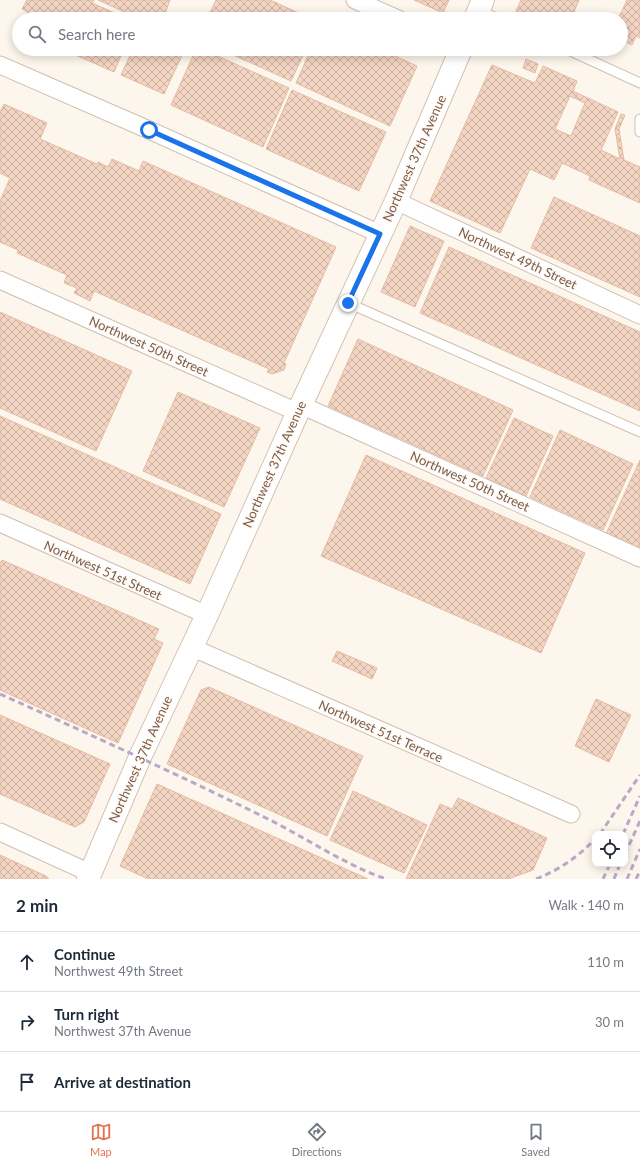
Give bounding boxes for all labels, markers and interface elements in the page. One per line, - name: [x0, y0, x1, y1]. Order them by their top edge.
- search box: [12, 12, 628, 56]
- icon: search: [26, 23, 48, 45]
- text: Search here: [58, 25, 135, 43]
- street label: Northwest 37th Avenue: [379, 92, 449, 224]
- route start: [140, 121, 158, 139]
- street label: Northwest 49th Street: [456, 224, 580, 293]
- route end: [339, 294, 357, 312]
- street label: Northwest 50th Street: [87, 312, 211, 380]
- street label: Northwest 37th Avenue: [239, 398, 309, 530]
- street label: Northwest 50th Street: [408, 447, 532, 515]
- street label: Northwest 51st Street: [42, 537, 165, 603]
- street label: Northwest 37th Avenue: [105, 693, 175, 825]
- street label: Northwest 51st Terrace: [316, 696, 446, 766]
- map controls: [592, 831, 628, 867]
- button: locate: [592, 831, 628, 867]
- text: 2 min: [16, 895, 58, 916]
- text: Walk · 140 m: [548, 897, 624, 913]
- text: Continue: [54, 945, 115, 963]
- icon: ahead: [16, 951, 38, 973]
- text: 110 m: [587, 954, 624, 970]
- text: Northwest 49th Street: [54, 963, 183, 979]
- text: Turn right: [54, 1005, 119, 1023]
- icon: right: [16, 1011, 38, 1033]
- text: 30 m: [595, 1014, 624, 1030]
- text: Northwest 37th Avenue: [54, 1023, 191, 1039]
- icon: arrive: [16, 1071, 38, 1093]
- text: Arrive at destination: [54, 1073, 191, 1091]
- tab: Map: [90, 1121, 112, 1158]
- tab: Directions: [292, 1121, 341, 1158]
- tab: Saved: [521, 1121, 550, 1158]

